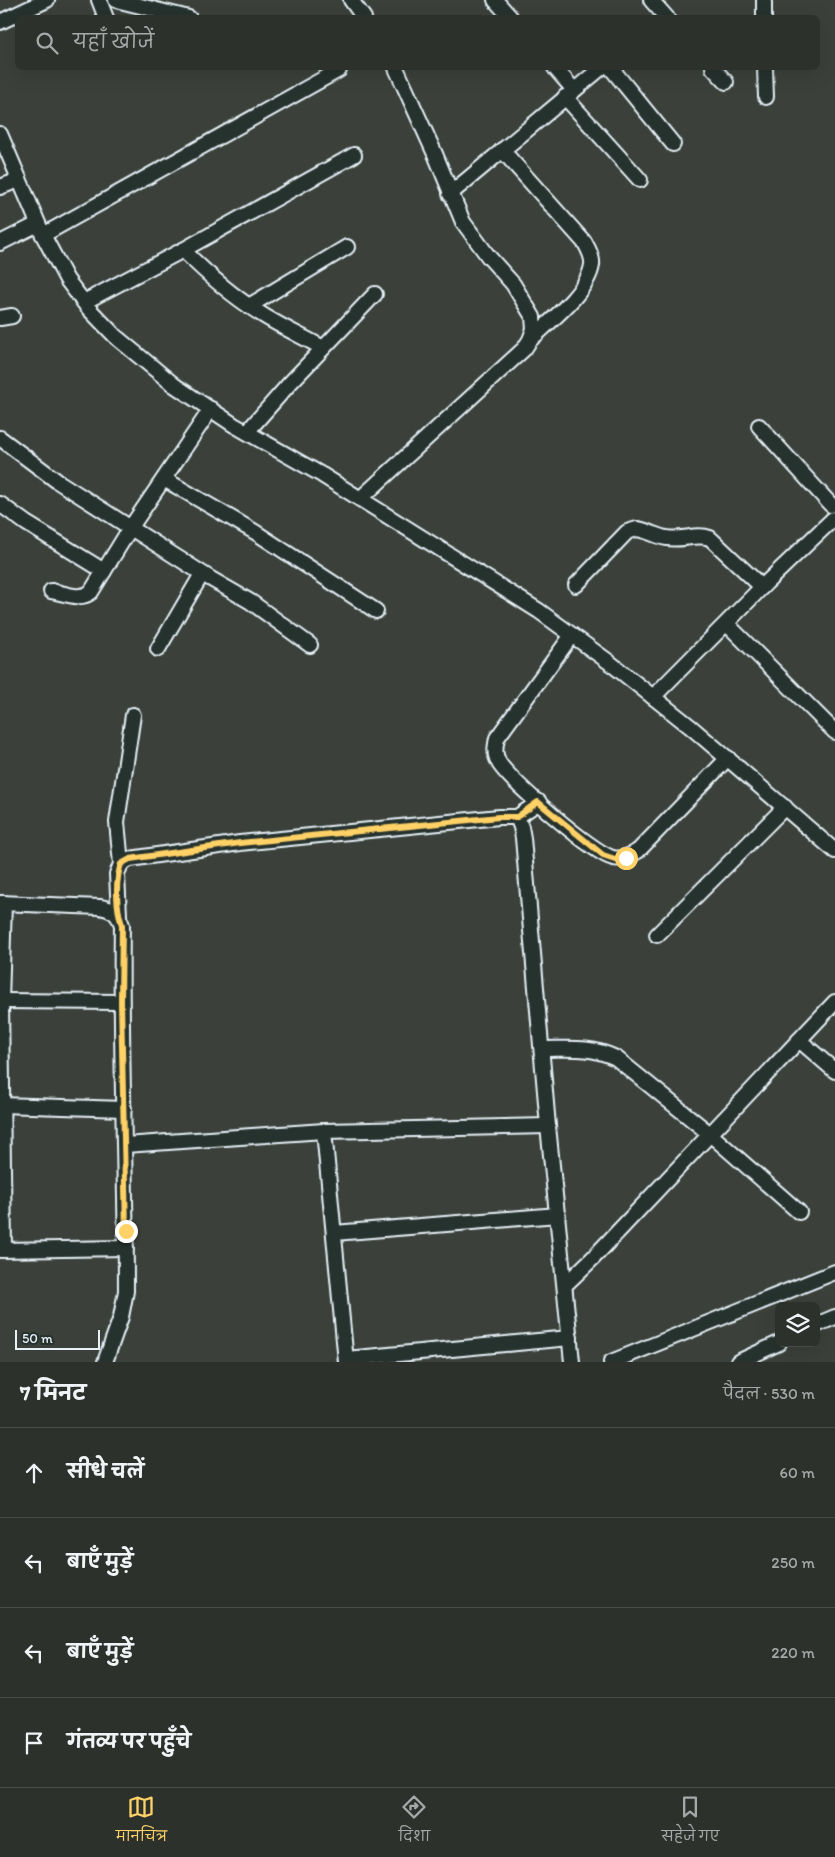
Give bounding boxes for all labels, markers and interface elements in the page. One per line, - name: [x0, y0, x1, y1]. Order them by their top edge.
- search box: [15, 15, 820, 70]
- icon: search: [33, 29, 61, 57]
- text: यहाँ खोजें: [73, 30, 154, 53]
- route start: [615, 847, 638, 870]
- route end: [115, 1220, 138, 1243]
- map controls: [775, 1302, 820, 1347]
- button: layers: [775, 1302, 820, 1347]
- scale bar: [15, 1327, 100, 1350]
- text: 50 m: [22, 1330, 53, 1347]
- text: 7 मिनट: [20, 1380, 86, 1405]
- text: पैदल · 530 m: [723, 1384, 815, 1403]
- icon: ahead: [20, 1459, 48, 1487]
- text: सीधे चलें: [67, 1460, 144, 1483]
- text: 60 m: [780, 1463, 815, 1482]
- icon: left: [20, 1549, 48, 1577]
- text: बाएँ मुड़ें: [67, 1550, 133, 1573]
- text: 250 m: [771, 1553, 815, 1572]
- icon: left: [20, 1639, 48, 1667]
- text: बाएँ मुड़ें: [67, 1640, 133, 1663]
- text: 220 m: [771, 1643, 815, 1662]
- icon: arrive: [20, 1729, 48, 1757]
- text: गंतव्य पर पहुँचे: [67, 1730, 191, 1753]
- tab: मानचित्र: [116, 1793, 167, 1852]
- tab: दिशा: [398, 1793, 430, 1852]
- tab: सहेजे गए: [662, 1793, 719, 1852]

